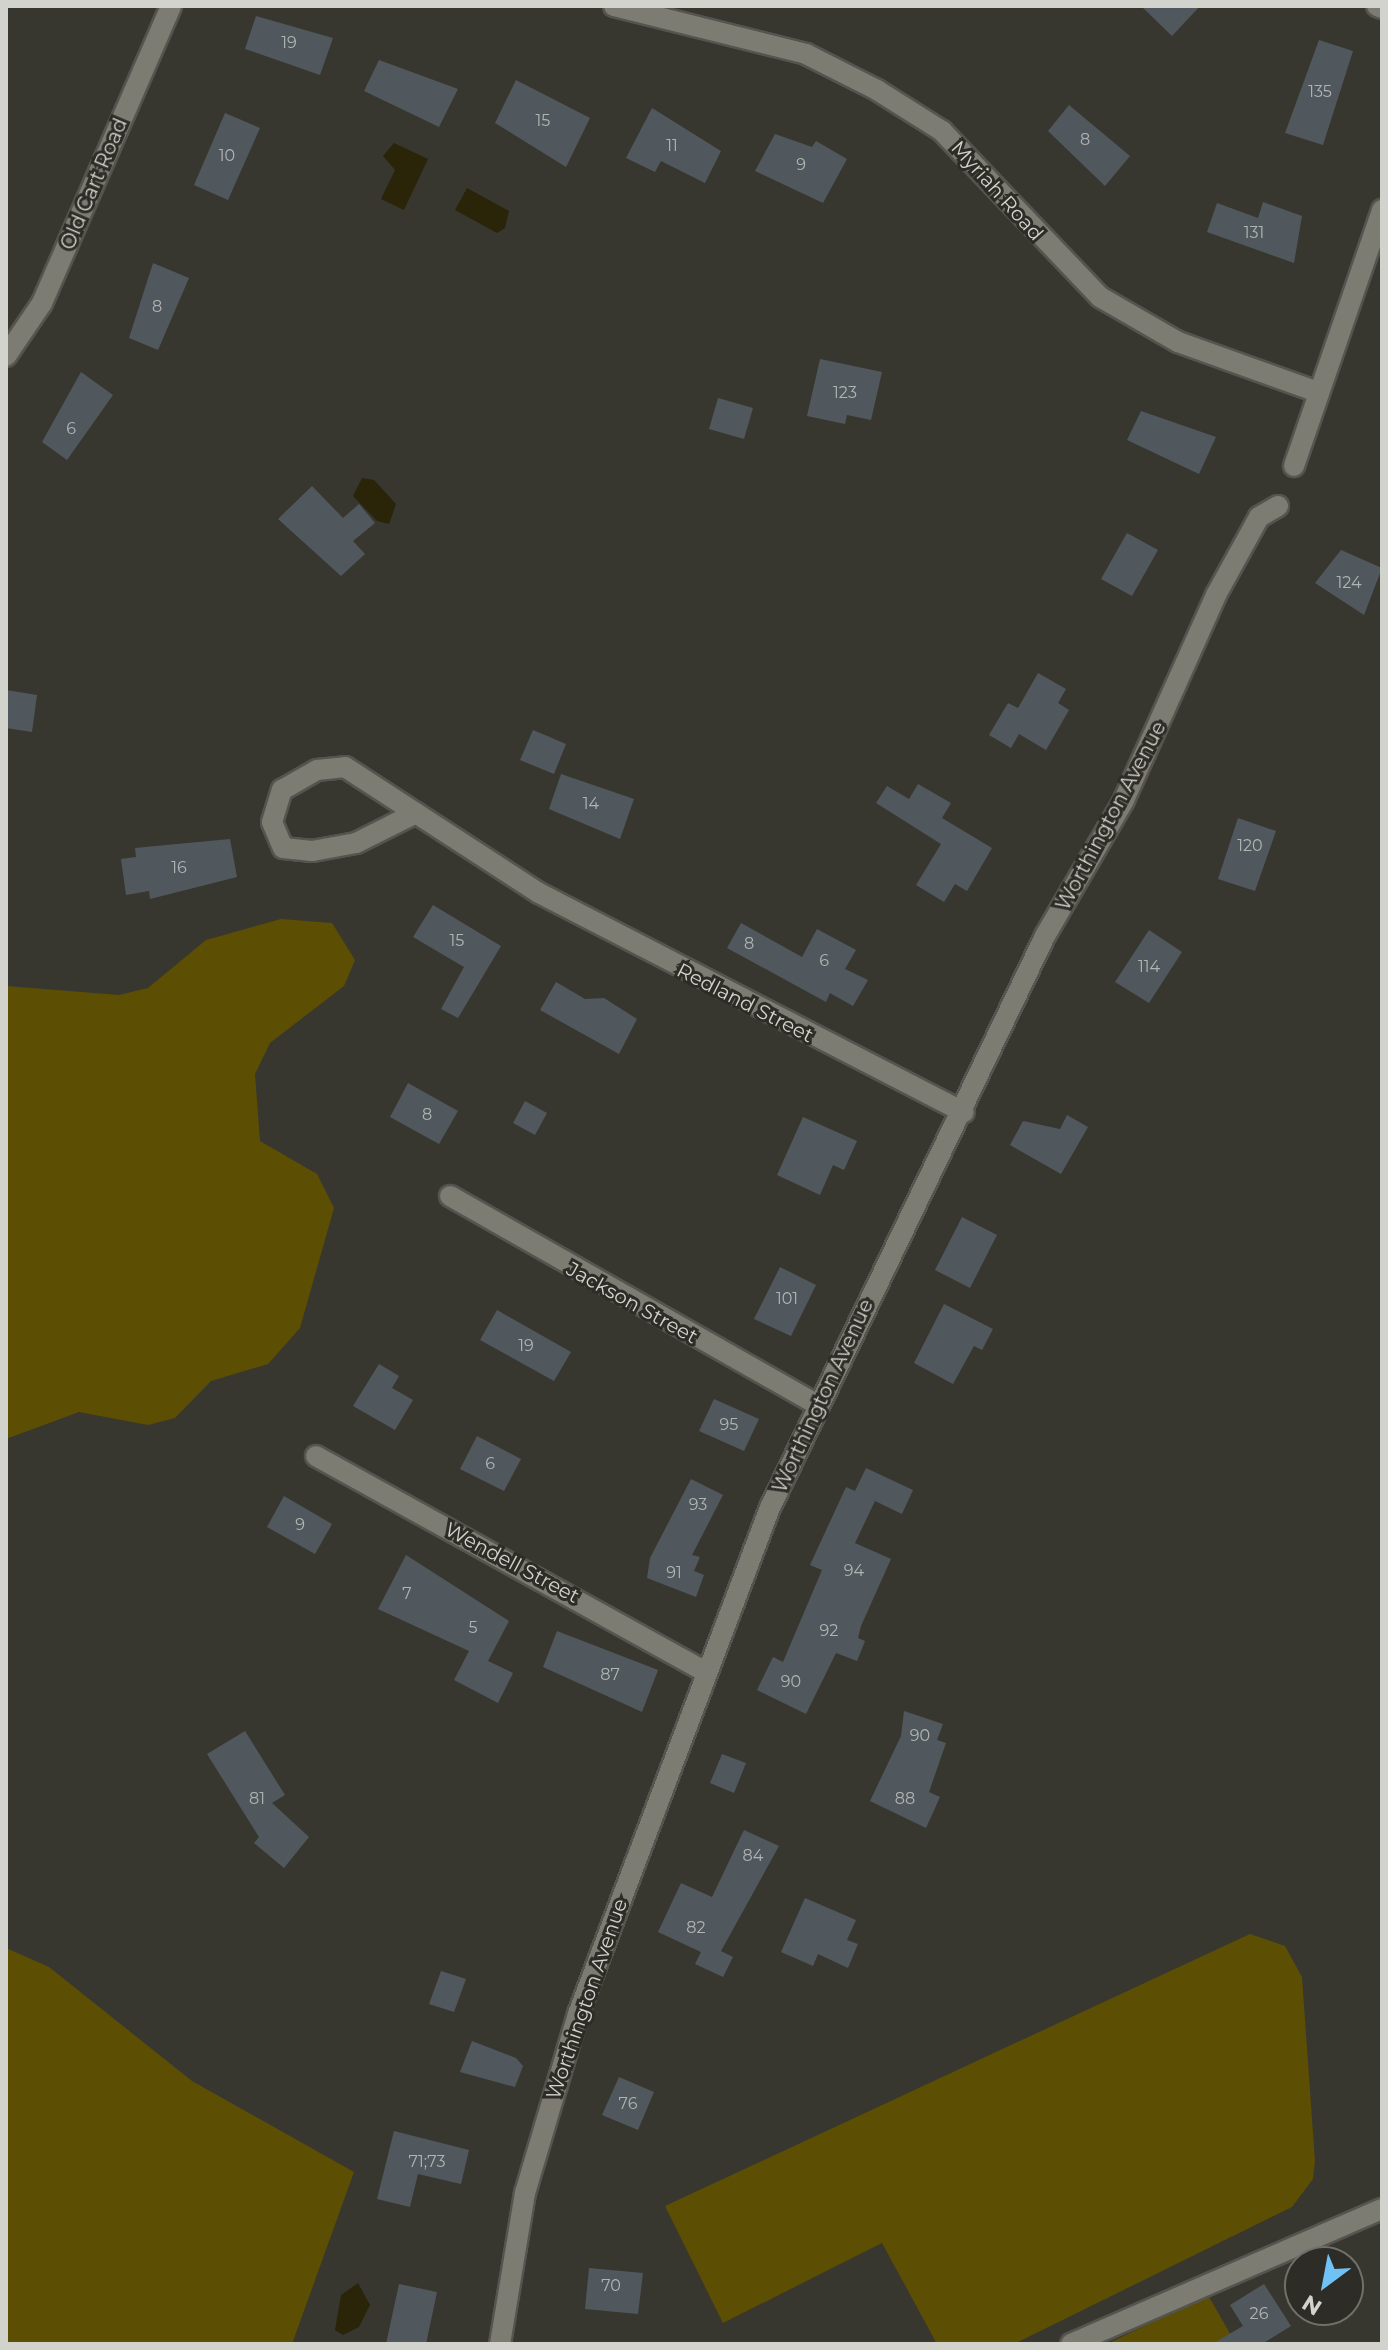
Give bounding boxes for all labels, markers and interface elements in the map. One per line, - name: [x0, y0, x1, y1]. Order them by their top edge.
- house number: 19: [281, 33, 297, 53]
- house number: 135: [1308, 82, 1332, 102]
- house number: 15: [536, 111, 550, 131]
- street label: Old Cart Road: [55, 115, 133, 253]
- house number: 8: [1080, 130, 1090, 150]
- house number: 11: [666, 136, 678, 156]
- street label: Myriah Road: [946, 136, 1048, 246]
- house number: 10: [219, 146, 235, 166]
- house number: 9: [796, 155, 806, 175]
- house number: 131: [1244, 223, 1264, 243]
- house number: 8: [152, 297, 162, 317]
- house number: 123: [833, 383, 857, 403]
- house number: 6: [66, 419, 76, 439]
- house number: 124: [1336, 573, 1362, 593]
- street label: Worthington Avenue: [1051, 717, 1171, 915]
- house number: 14: [583, 794, 599, 814]
- house number: 120: [1237, 836, 1263, 856]
- house number: 16: [171, 858, 187, 878]
- house number: 15: [450, 931, 464, 951]
- house number: 8: [744, 934, 754, 954]
- house number: 6: [819, 951, 829, 971]
- house number: 114: [1138, 957, 1160, 977]
- street label: Redland Street: [673, 958, 817, 1048]
- house number: 8: [422, 1105, 432, 1125]
- street label: Jackson Street: [562, 1257, 702, 1349]
- house number: 101: [776, 1289, 798, 1309]
- street label: Worthington Avenue: [768, 1295, 878, 1497]
- house number: 19: [518, 1336, 534, 1356]
- house number: 95: [720, 1415, 738, 1435]
- house number: 6: [485, 1454, 495, 1474]
- house number: 93: [689, 1495, 707, 1515]
- house number: 9: [295, 1515, 305, 1535]
- street label: Wendell Street: [441, 1517, 583, 1609]
- house number: 94: [844, 1561, 864, 1581]
- house number: 91: [666, 1563, 682, 1583]
- house number: 7: [402, 1584, 412, 1604]
- house number: 5: [468, 1618, 478, 1638]
- house number: 92: [820, 1621, 838, 1641]
- house number: 87: [600, 1665, 620, 1685]
- house number: 90: [781, 1672, 801, 1692]
- house number: 90: [910, 1726, 930, 1746]
- house number: 81: [249, 1789, 265, 1809]
- house number: 88: [895, 1789, 915, 1809]
- house number: 84: [743, 1846, 763, 1866]
- street label: Worthington Avenue: [541, 1895, 633, 2103]
- house number: 82: [686, 1918, 706, 1938]
- house number: 76: [619, 2094, 637, 2114]
- house number: 71;73: [408, 2152, 446, 2172]
- north arrow: [1284, 2246, 1364, 2326]
- house number: 70: [601, 2276, 621, 2296]
- text: N: [1297, 2289, 1327, 2321]
- house number: 26: [1250, 2304, 1268, 2324]

